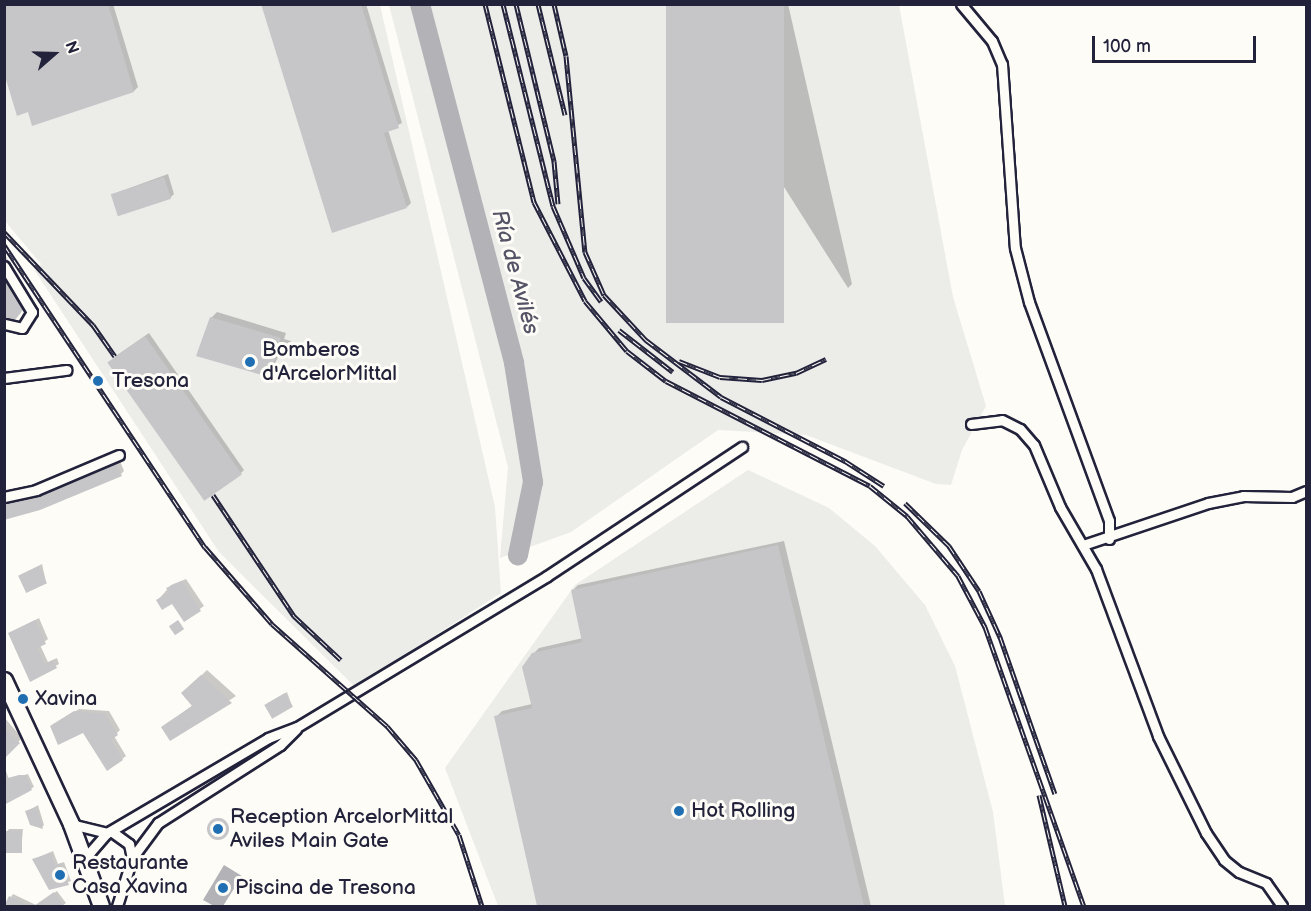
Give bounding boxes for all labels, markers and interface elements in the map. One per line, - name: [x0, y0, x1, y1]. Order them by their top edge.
- north arrow: [24, 24, 84, 84]
- scale bar: [1095, 24, 1258, 62]
- text: 100 m: [1103, 36, 1151, 57]
- text: N: [60, 39, 82, 57]
- water label: Ría de Avilés: [486, 207, 544, 337]
- place label: Bomberos d'ArcelorMittal: [262, 337, 397, 387]
- marker: Bomberos d'ArcelorMittal: [243, 355, 257, 369]
- place label: Tresona: [112, 368, 189, 394]
- marker: Tresona: [89, 372, 107, 390]
- place label: Xavina: [35, 686, 97, 712]
- marker: Xavina: [16, 692, 30, 706]
- place label: Hot Rolling: [691, 798, 795, 824]
- place label: Reception ArcelorMittal Aviles Main Gate: [230, 804, 453, 854]
- marker: Hot Rolling: [672, 804, 686, 818]
- marker: Reception ArcelorMittal Aviles Main Gate: [211, 822, 225, 836]
- place label: Restaurante Casa Xavina: [72, 850, 189, 900]
- marker: Restaurante Casa Xavina: [53, 868, 67, 882]
- place label: Piscina de Tresona: [235, 875, 416, 901]
- marker: Piscina de Tresona: [216, 881, 230, 895]

